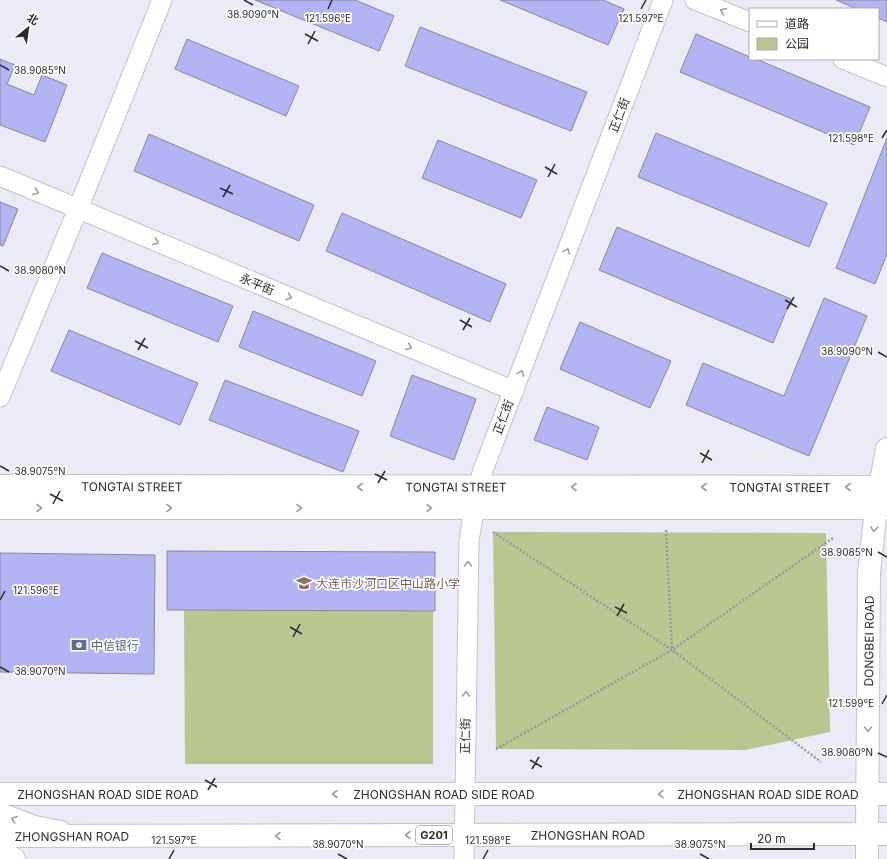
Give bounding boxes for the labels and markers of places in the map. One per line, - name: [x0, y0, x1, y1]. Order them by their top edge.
- school or university icon: 大连市沙河口区中山路小学: [295, 574, 313, 592]
- place label: 大连市沙河口区中山路小学: [316, 576, 460, 591]
- bank icon: 中信银行: [70, 636, 88, 654]
- place label: 中信银行: [91, 638, 139, 653]

